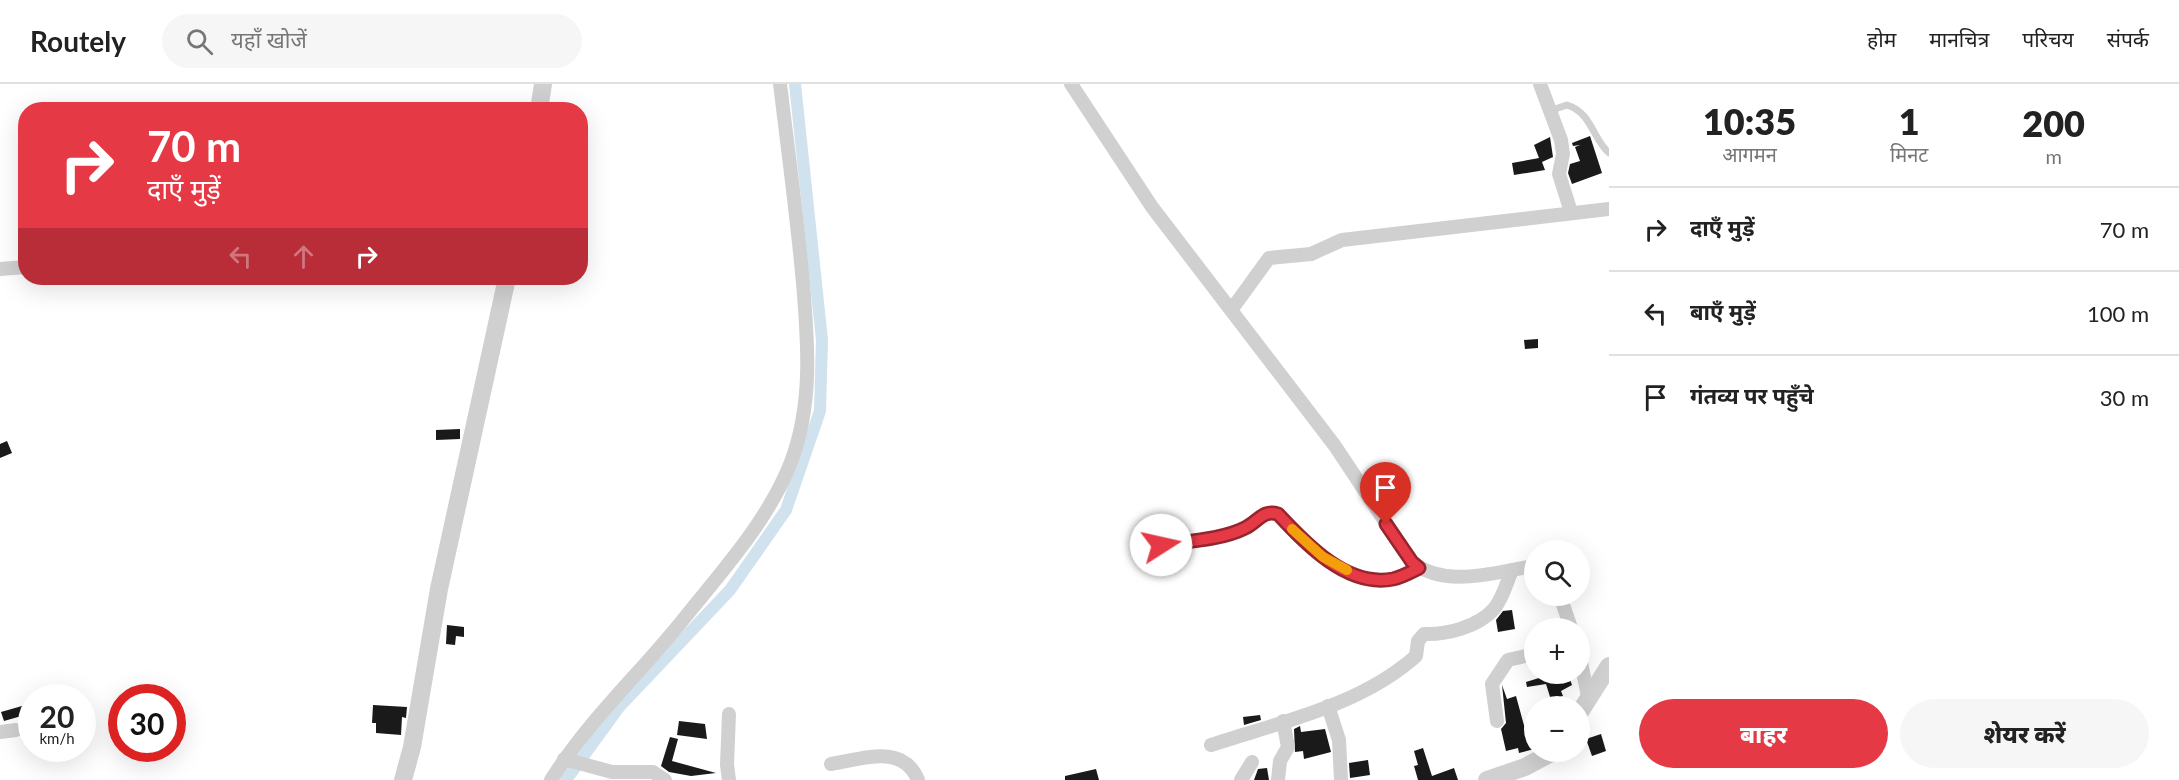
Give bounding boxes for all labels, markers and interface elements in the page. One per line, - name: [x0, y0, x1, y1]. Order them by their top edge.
- search box: [162, 14, 582, 68]
- text: Routely: [30, 24, 126, 58]
- icon: search: [183, 25, 216, 58]
- text: यहाँ खोजें: [231, 26, 307, 53]
- text: होम: [1867, 26, 1896, 51]
- text: मानचित्र: [1929, 26, 1989, 51]
- text: परिचय: [2022, 26, 2074, 51]
- text: संपर्क: [2107, 26, 2149, 51]
- text: 10:35: [1703, 99, 1796, 143]
- text: 1: [1899, 99, 1920, 143]
- text: 200: [2022, 101, 2085, 145]
- text: 70 m: [147, 121, 241, 171]
- icon: right: [48, 126, 126, 204]
- text: आगमन: [1722, 142, 1777, 166]
- text: मिनट: [1890, 142, 1928, 166]
- text: m: [2045, 144, 2062, 168]
- text: दाएँ मुड़ें: [147, 172, 221, 205]
- icon: right: [1639, 213, 1672, 246]
- text: दाएँ मुड़ें: [1690, 214, 1754, 241]
- text: 70 m: [2100, 216, 2149, 243]
- icon: left: [224, 240, 257, 273]
- icon: ahead: [287, 240, 320, 273]
- icon: right: [350, 240, 383, 273]
- icon: left: [1639, 297, 1672, 330]
- text: बाएँ मुड़ें: [1690, 298, 1756, 325]
- text: 100 m: [2087, 300, 2149, 327]
- icon: arrive: [1639, 381, 1672, 414]
- text: गंतव्य पर पहुँचे: [1690, 382, 1814, 409]
- text: 30 m: [2100, 384, 2149, 411]
- pin: [1360, 462, 1411, 524]
- icon: arrive: [1369, 471, 1402, 504]
- position arrow: [1129, 513, 1193, 577]
- map controls: [1524, 540, 1590, 762]
- button: search: [1524, 540, 1590, 606]
- button: +: [1524, 618, 1590, 684]
- speed limit sign: 30: [108, 684, 186, 762]
- button: −: [1524, 696, 1590, 762]
- text: 20: [40, 698, 74, 734]
- button: बाहर: [1639, 699, 1888, 768]
- button: शेयर करें: [1900, 699, 2149, 768]
- text: km/h: [39, 729, 75, 747]

